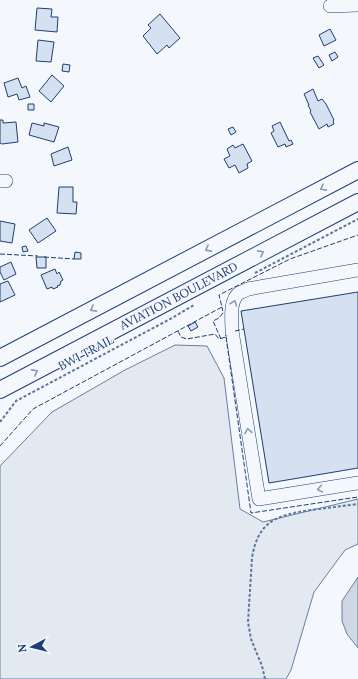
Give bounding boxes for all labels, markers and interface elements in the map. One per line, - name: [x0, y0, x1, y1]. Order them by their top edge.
- one-way arrow: [320, 184, 328, 191]
- one-way arrow: [205, 244, 213, 252]
- one-way arrow: [257, 250, 264, 258]
- street label: AVIATION BOULEVARD: [116, 258, 240, 333]
- one-way arrow: [229, 300, 237, 307]
- one-way arrow: [90, 305, 97, 312]
- street label: BWI TRAIL: [55, 332, 116, 373]
- one-way arrow: [30, 369, 38, 377]
- one-way arrow: [244, 428, 253, 434]
- one-way arrow: [316, 484, 323, 493]
- north arrow: [12, 627, 52, 667]
- text: N: [15, 643, 30, 653]

